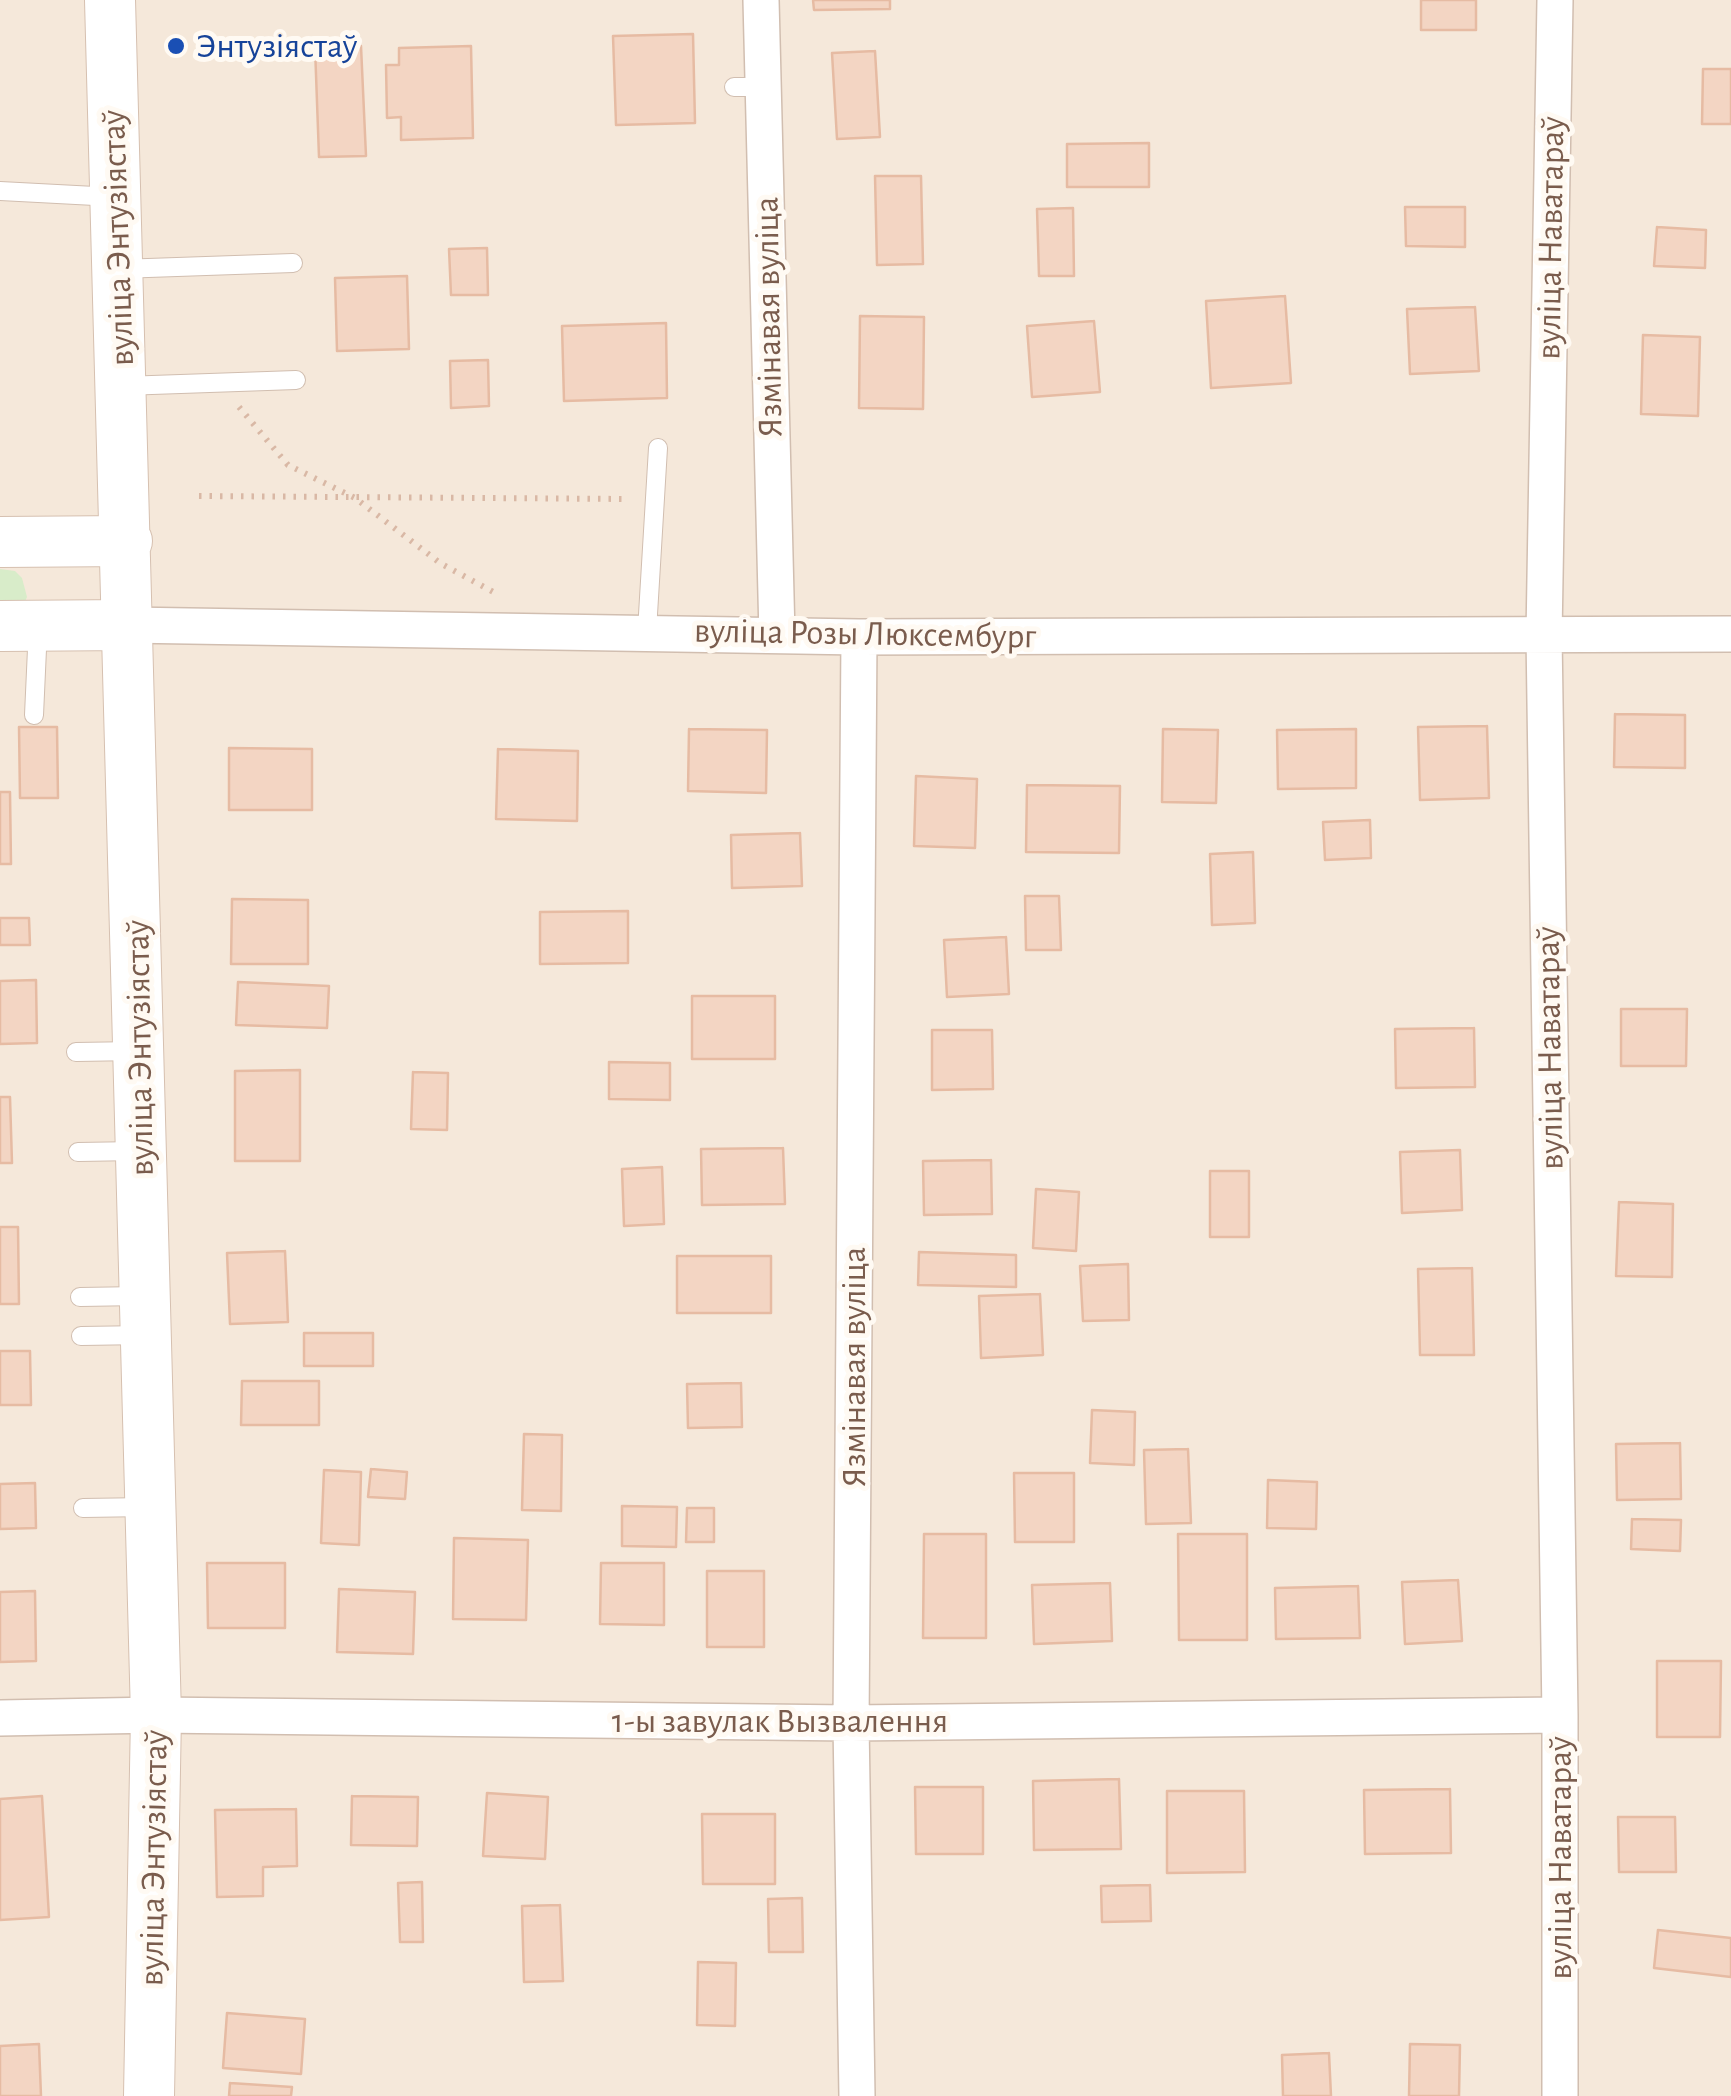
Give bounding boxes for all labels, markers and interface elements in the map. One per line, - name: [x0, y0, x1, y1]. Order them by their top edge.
- place label: Энтузіястаў: [196, 25, 357, 67]
- marker: Энтузіястаў: [165, 35, 187, 57]
- street label: вуліца Энтузіястаў: [93, 109, 143, 367]
- street label: вуліца Наватараў: [1528, 116, 1574, 360]
- street label: Язмінавая вуліца: [746, 196, 792, 438]
- street label: вуліца Розы Люксембург: [694, 610, 1036, 658]
- street label: вуліца Энтузіястаў: [117, 919, 163, 1177]
- street label: вуліца Наватараў: [1527, 926, 1573, 1170]
- street label: Язмінавая вуліца: [833, 1247, 875, 1487]
- street label: 1-ы завулак Вызвалення: [612, 1700, 948, 1742]
- street label: вуліца Энтузіястаў: [131, 1729, 177, 1987]
- street label: вуліца Наватараў: [1539, 1736, 1581, 1980]

